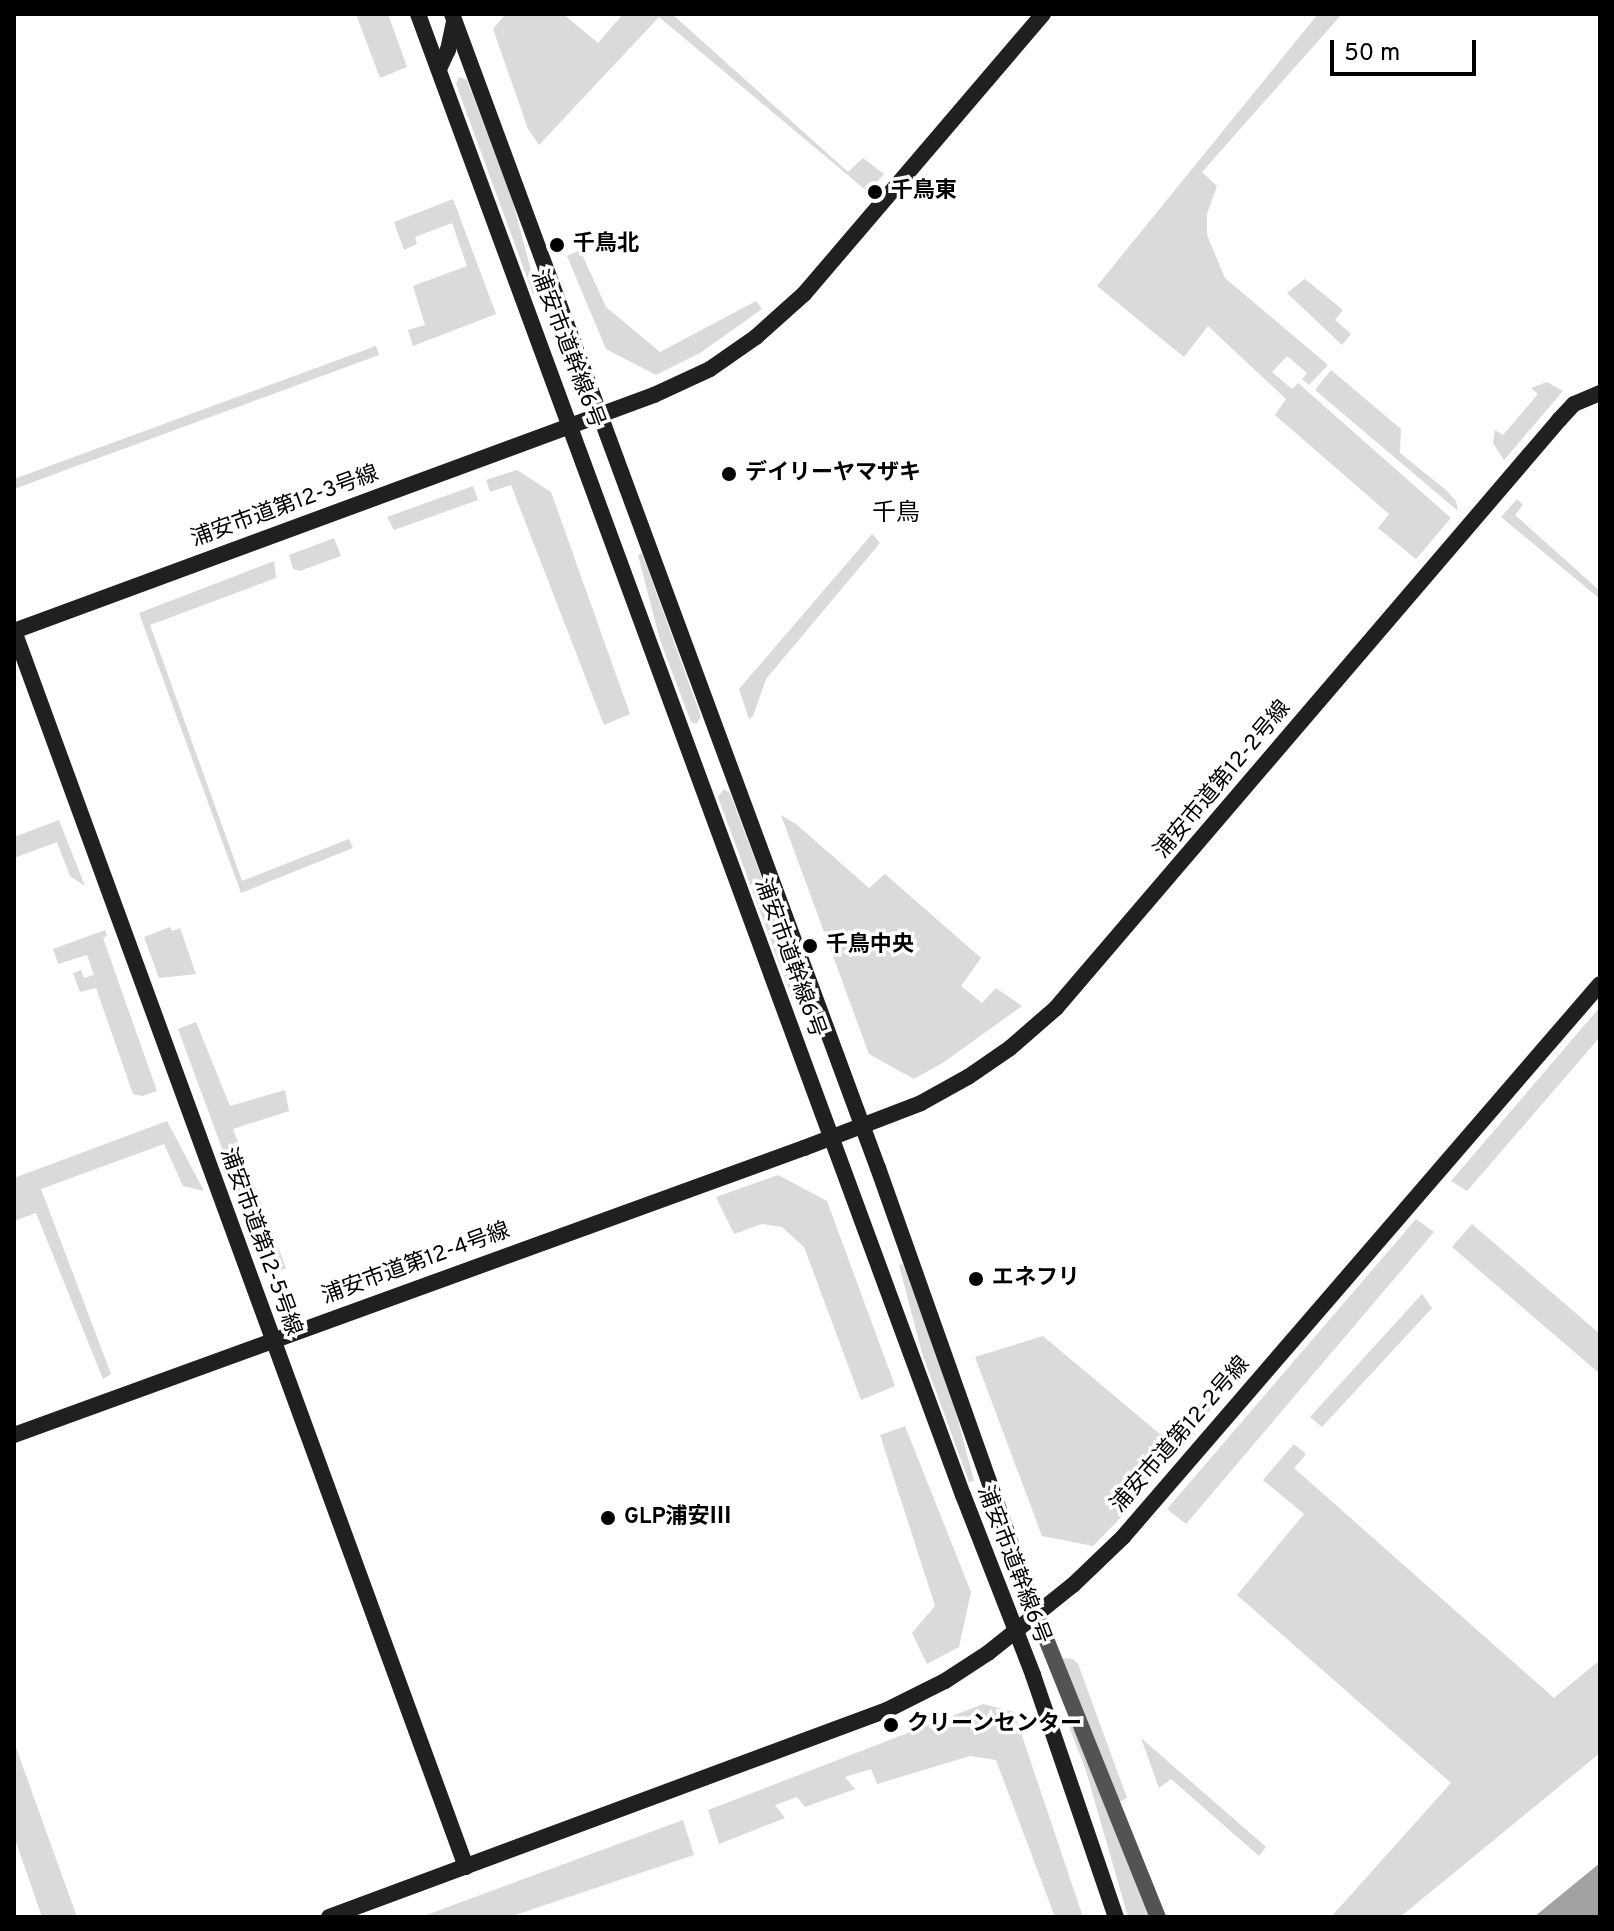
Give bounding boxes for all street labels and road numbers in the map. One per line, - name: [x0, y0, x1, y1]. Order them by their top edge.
- street label: 浦安市道幹線6号: [525, 266, 609, 432]
- street label: 浦安市道第12-3号線: [188, 461, 382, 553]
- street label: 浦安市道第12-2号線: [1149, 696, 1297, 864]
- street label: 浦安市道幹線6号: [748, 875, 830, 1041]
- street label: 浦安市道第12-5号線: [214, 1144, 306, 1340]
- street label: 浦安市道第12-4号線: [318, 1218, 514, 1310]
- street label: 浦安市道第12-2号線: [1106, 1352, 1256, 1518]
- street label: 浦安市道幹線6号: [971, 1482, 1055, 1648]

